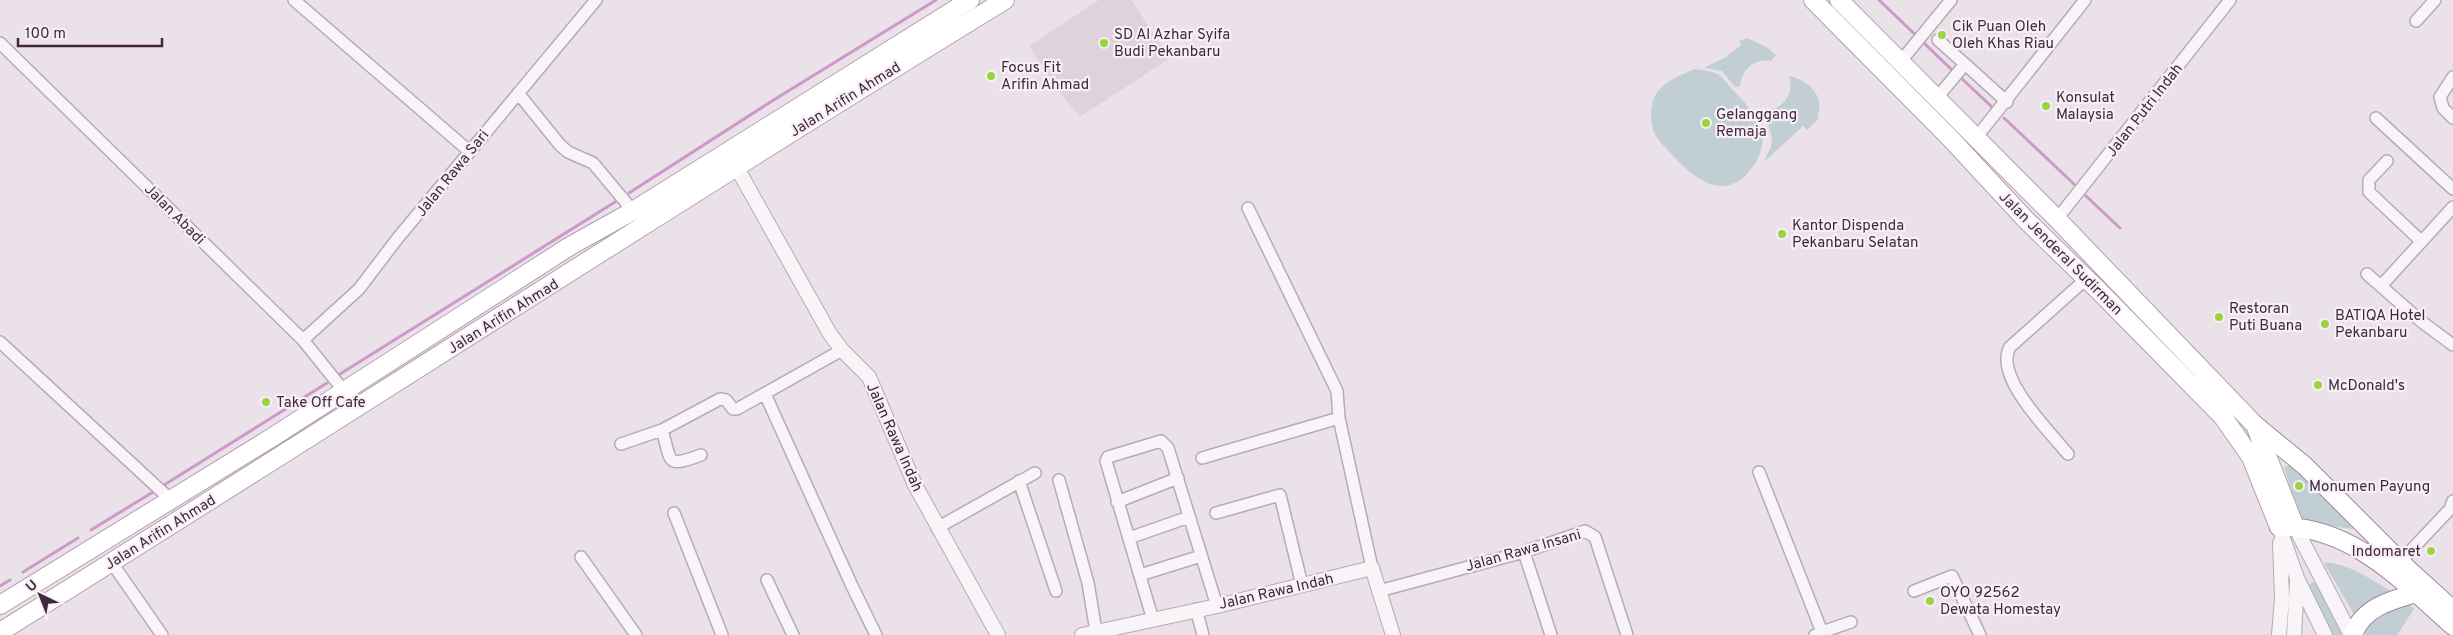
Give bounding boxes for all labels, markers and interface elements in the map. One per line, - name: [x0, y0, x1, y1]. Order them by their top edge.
- scale bar: [18, 15, 161, 47]
- place label: Cik Puan Oleh Oleh Khas Riau: [1952, 18, 2054, 54]
- text: 100 m: [25, 25, 66, 44]
- place label: SD Al Azhar Syifa Budi Pekanbaru: [1114, 26, 1230, 62]
- marker: Cik Puan Oleh Oleh Khas Riau: [1936, 29, 1948, 41]
- marker: SD Al Azhar Syifa Budi Pekanbaru: [1098, 37, 1110, 49]
- street label: Jalan Arifin Ahmad: [787, 58, 905, 142]
- place label: Focus Fit Arifin Ahmad: [1001, 59, 1089, 95]
- street label: Jalan Putri Indah: [2103, 60, 2188, 162]
- marker: Focus Fit Arifin Ahmad: [985, 70, 997, 82]
- place label: Konsulat Malaysia: [2056, 89, 2115, 125]
- marker: Konsulat Malaysia: [2040, 100, 2052, 112]
- place label: Gelanggang Remaja: [1716, 106, 1797, 142]
- marker: Gelanggang Remaja: [1700, 117, 1712, 129]
- street label: Jalan Rawa Sari: [412, 127, 494, 221]
- street label: Jalan Abadi: [139, 181, 208, 250]
- street label: Jalan Jenderal Sudirman: [1994, 188, 2126, 320]
- place label: Kantor Dispenda Pekanbaru Selatan: [1792, 217, 1919, 253]
- marker: Kantor Dispenda Pekanbaru Selatan: [1776, 228, 1788, 240]
- street label: Jalan Arifin Ahmad: [445, 275, 563, 359]
- place label: Restoran Puti Buana: [2229, 300, 2302, 336]
- place label: BATIQA Hotel Pekanbaru: [2335, 307, 2425, 343]
- marker: Restoran Puti Buana: [2213, 311, 2225, 323]
- marker: BATIQA Hotel Pekanbaru: [2319, 318, 2331, 330]
- place label: McDonald's: [2328, 377, 2405, 396]
- marker: McDonald's: [2312, 379, 2324, 391]
- street label: Jalan Rawa Indah: [861, 380, 926, 495]
- place label: Take Off Cafe: [276, 394, 366, 413]
- marker: Take Off Cafe: [260, 396, 272, 408]
- place label: Monumen Payung: [2309, 478, 2430, 497]
- marker: Monumen Payung: [2293, 480, 2305, 492]
- street label: Jalan Arifin Ahmad: [102, 491, 220, 575]
- street label: Jalan Rawa Insani: [1463, 526, 1583, 577]
- place label: Indomaret: [2351, 543, 2421, 562]
- marker: Indomaret: [2425, 545, 2437, 557]
- north arrow: [15, 570, 65, 620]
- street label: Jalan Rawa Indah: [1217, 570, 1336, 615]
- text: U: [23, 577, 42, 596]
- place label: OYO 92562 Dewata Homestay: [1940, 584, 2061, 620]
- marker: OYO 92562 Dewata Homestay: [1924, 595, 1936, 607]

